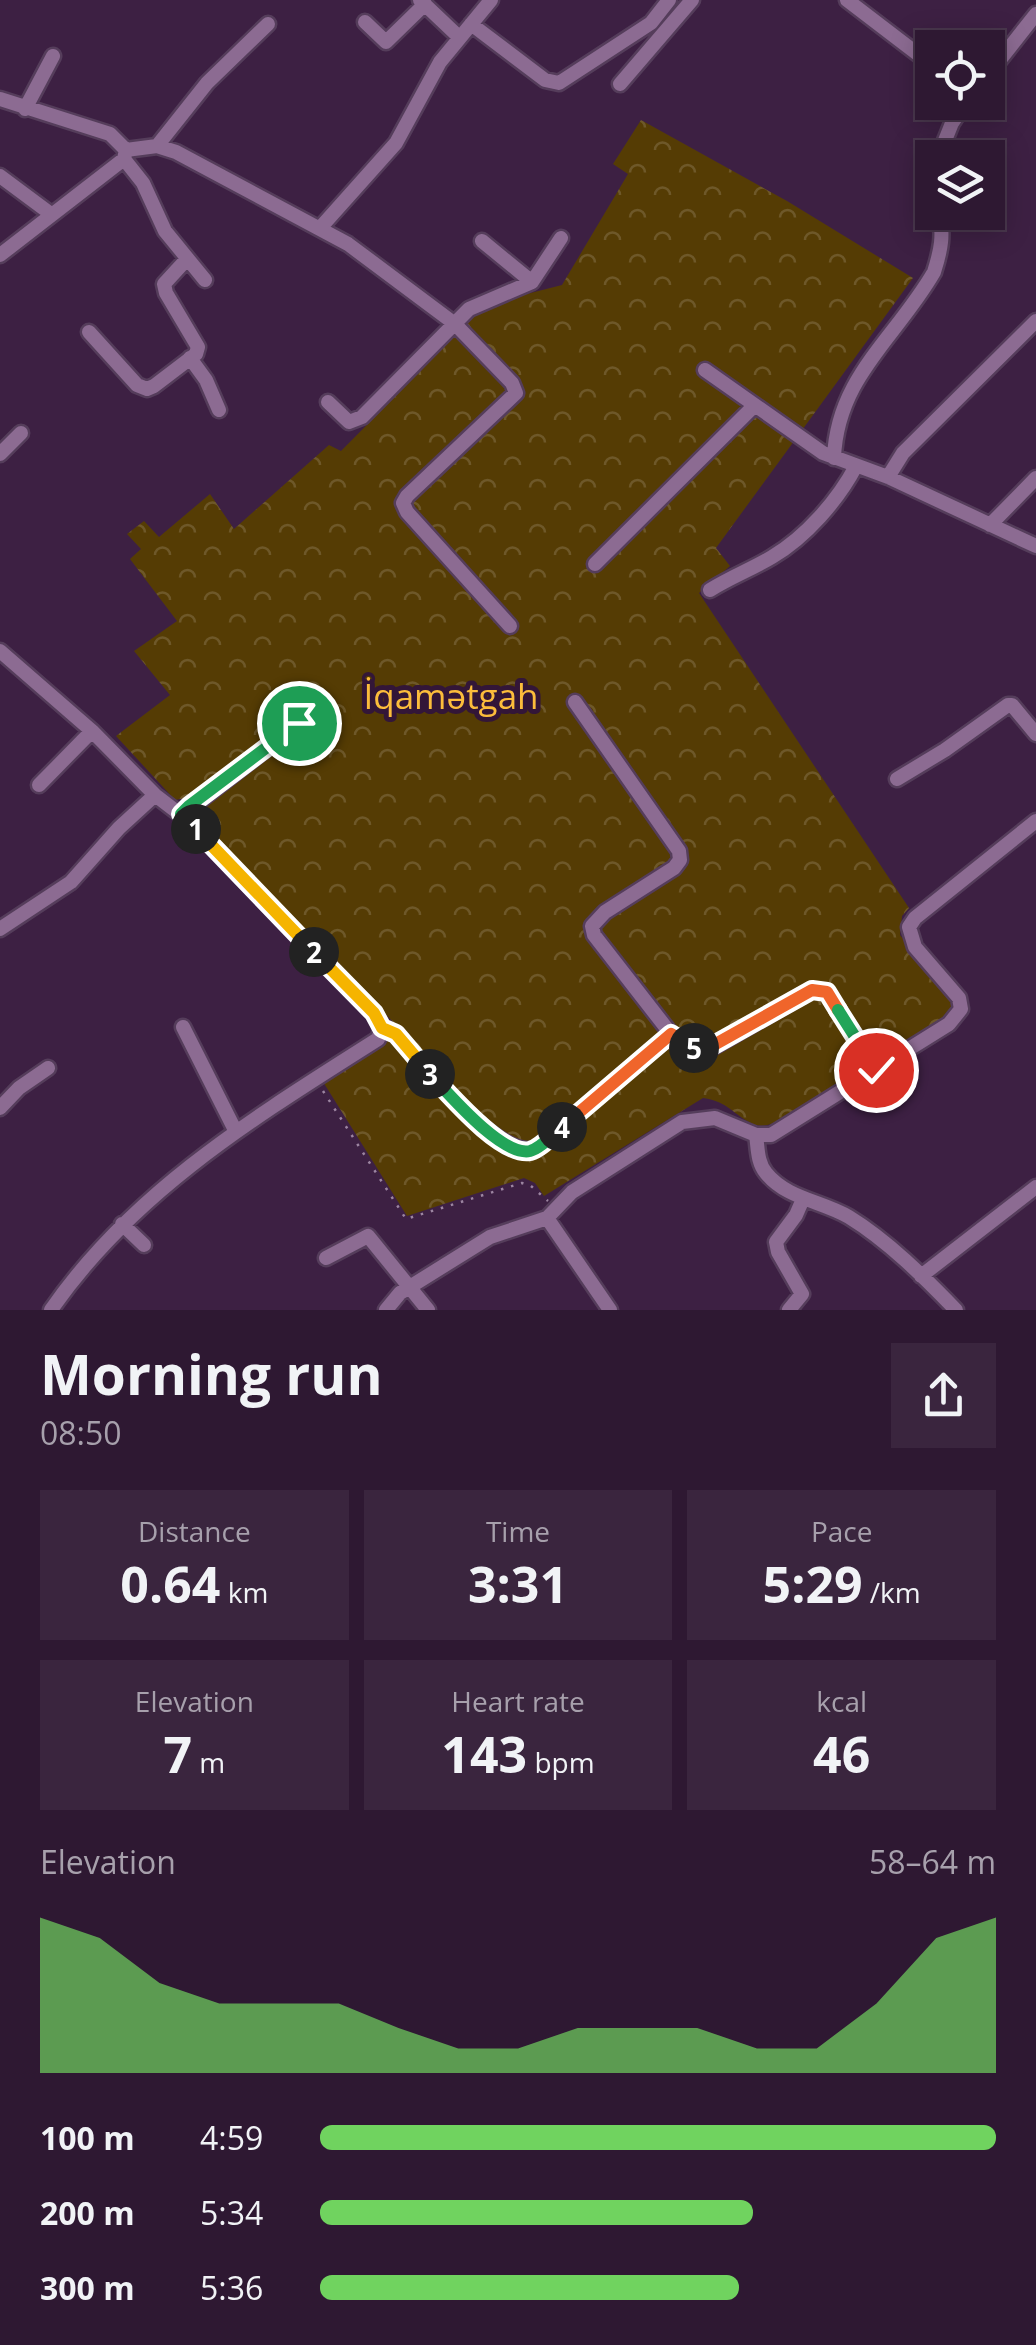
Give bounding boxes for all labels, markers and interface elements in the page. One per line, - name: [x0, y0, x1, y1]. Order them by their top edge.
- map controls: [915, 30, 1005, 230]
- button: locate: [915, 30, 1005, 120]
- button: layers: [915, 140, 1005, 230]
- park label: İqamətgah: [363, 672, 539, 719]
- pin: [257, 681, 342, 766]
- icon: arrive: [272, 696, 327, 751]
- pin: 1: [171, 804, 221, 854]
- text: 1: [188, 810, 204, 848]
- pin: 2: [289, 927, 339, 977]
- text: 2: [306, 933, 322, 971]
- pin: 5: [669, 1023, 719, 1073]
- pin: [834, 1028, 919, 1113]
- text: 5: [686, 1029, 702, 1067]
- icon: check: [849, 1043, 904, 1098]
- pin: 3: [405, 1049, 455, 1099]
- text: 3: [422, 1055, 438, 1093]
- pin: 4: [537, 1102, 587, 1152]
- text: 4: [554, 1108, 570, 1146]
- text: Morning run: [40, 1336, 383, 1411]
- button: share: [891, 1343, 996, 1448]
- text: 08:50: [40, 1411, 122, 1454]
- text: Distance: [138, 1512, 251, 1550]
- text: Time: [486, 1512, 550, 1550]
- text: Pace: [811, 1512, 872, 1550]
- text: 0.64: [120, 1550, 220, 1618]
- text: 3:31: [468, 1550, 568, 1618]
- text: 5:29: [763, 1550, 863, 1618]
- text: km: [220, 1573, 268, 1611]
- text: /km: [863, 1573, 921, 1611]
- text: Elevation: [135, 1682, 254, 1720]
- text: Heart rate: [451, 1682, 585, 1720]
- text: kcal: [816, 1682, 867, 1720]
- text: 7: [163, 1720, 192, 1788]
- text: 143: [441, 1720, 527, 1788]
- text: 46: [813, 1720, 870, 1788]
- text: m: [192, 1743, 225, 1781]
- text: bpm: [527, 1743, 595, 1781]
- text: Elevation: [40, 1840, 176, 1883]
- text: 58–64 m: [869, 1840, 996, 1883]
- text: 100 m: [40, 2116, 135, 2159]
- text: 4:59: [200, 2116, 263, 2159]
- text: 200 m: [40, 2191, 135, 2234]
- text: 5:34: [200, 2191, 263, 2234]
- text: 300 m: [40, 2266, 135, 2309]
- text: 5:36: [200, 2266, 263, 2309]

